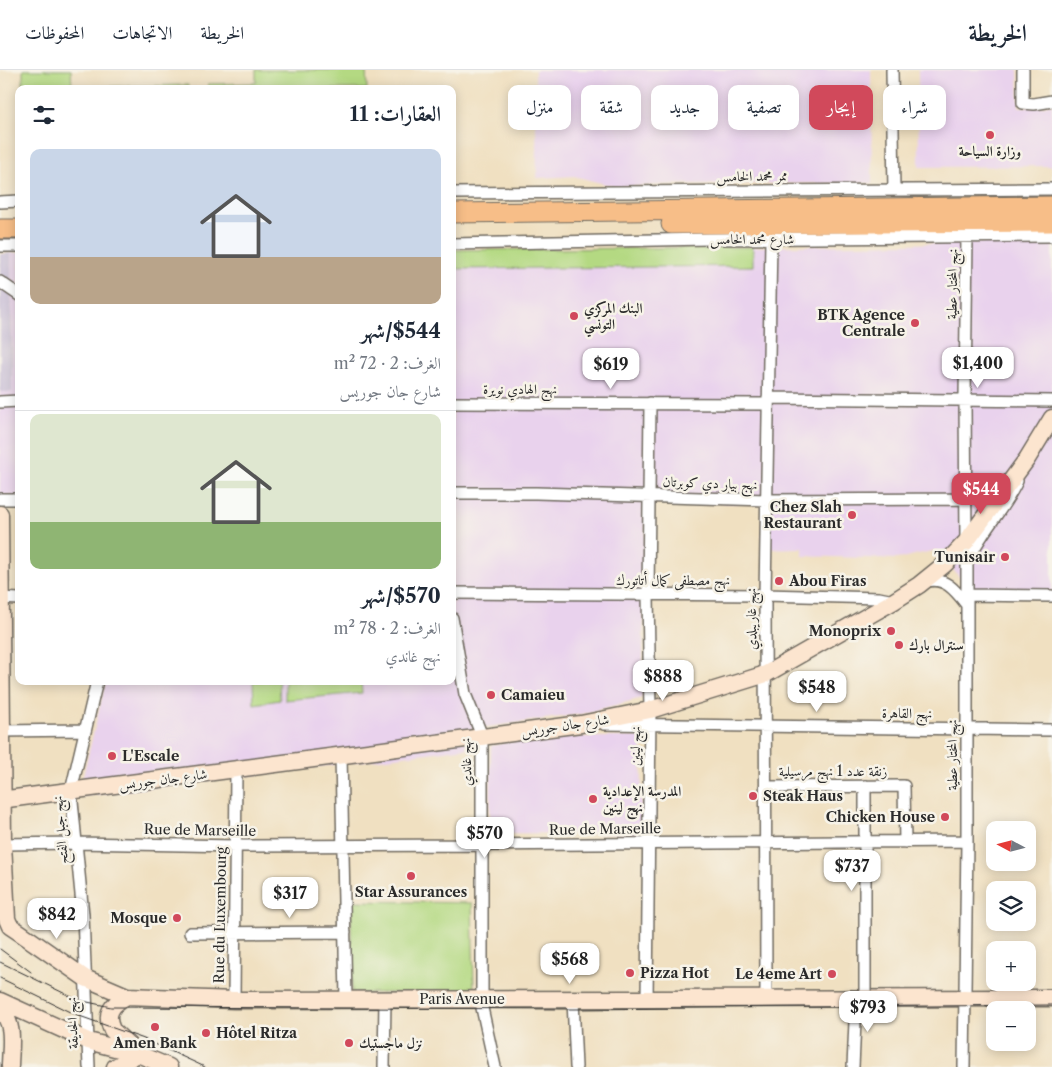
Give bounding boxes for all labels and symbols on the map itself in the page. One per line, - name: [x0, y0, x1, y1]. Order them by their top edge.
- marker: وزارة السياحة: [984, 129, 996, 141]
- place label: وزارة السياحة: [959, 142, 1021, 160]
- street label: ممر محمد الخامس: [716, 166, 788, 187]
- street label: شارع محمد الخامس: [710, 230, 794, 251]
- street label: نهج المختار عطية: [942, 248, 966, 320]
- place label: البنك المركزي التونسي: [584, 299, 643, 338]
- place label: BTK Agence Centrale: [817, 306, 905, 340]
- marker: البنك المركزي التونسي: [568, 310, 580, 322]
- marker: BTK Agence Centrale: [909, 317, 921, 329]
- pin: $1,400: [937, 346, 1019, 389]
- pin: $619: [581, 348, 641, 390]
- street label: نهج الهادي نويرة: [483, 380, 557, 402]
- street label: نهج بيار دي كوبرتان: [662, 472, 758, 498]
- pin: $544: [951, 472, 1011, 515]
- place label: Chez Slah Restaurant: [764, 498, 842, 532]
- marker: Chez Slah Restaurant: [846, 509, 858, 521]
- place label: Tunisair: [934, 548, 995, 566]
- marker: Tunisair: [999, 551, 1011, 563]
- street label: نهج مصطفى كمال أتاتورك: [616, 570, 730, 593]
- place label: Abou Firas: [788, 572, 866, 590]
- marker: Abou Firas: [773, 575, 785, 587]
- street label: نهج غاريبلدي: [742, 588, 764, 650]
- place label: Monoprix: [809, 622, 882, 640]
- marker: Monoprix: [885, 625, 897, 637]
- place label: سنترال بارك: [909, 636, 964, 654]
- marker: سنترال بارك: [893, 639, 905, 651]
- pin: $888: [633, 660, 693, 702]
- pin: $548: [787, 670, 847, 713]
- place label: Camaieu: [501, 686, 565, 704]
- marker: Camaieu: [485, 689, 497, 701]
- street label: نهج القاهرة: [882, 704, 932, 726]
- street label: شارع جان جوريس: [520, 710, 611, 743]
- street label: نهج المختار عطية: [943, 719, 965, 791]
- street label: نهج لينين: [626, 726, 648, 766]
- street label: نهج غاندي: [456, 737, 480, 787]
- place label: L'Escale: [122, 747, 179, 765]
- marker: L'Escale: [106, 750, 118, 762]
- street label: زنقة عدد 1 نهج مرسيلية: [779, 762, 887, 784]
- street label: شارع جان جوريس: [118, 765, 209, 796]
- place label: المدرسة الإعدادية نهج لينين: [603, 782, 681, 820]
- place label: Steak Haus: [763, 787, 843, 805]
- marker: Steak Haus: [747, 790, 759, 802]
- marker: المدرسة الإعدادية نهج لينين: [587, 793, 599, 805]
- street label: نهج جبل الفتح: [48, 795, 76, 865]
- place label: Chicken House: [826, 808, 935, 826]
- marker: Chicken House: [939, 811, 951, 823]
- pin: $570: [455, 816, 515, 859]
- street label: Rue de Marseille: [549, 819, 661, 839]
- street label: Rue de Marseille: [144, 820, 256, 840]
- north arrow: [986, 821, 1036, 871]
- street label: Rue du Luxembourg: [210, 846, 230, 983]
- pin: $737: [822, 850, 882, 892]
- marker: Star Assurances: [405, 870, 417, 882]
- pin: $317: [260, 876, 320, 919]
- place label: Star Assurances: [355, 883, 467, 901]
- pin: $842: [27, 898, 87, 940]
- place label: Mosque: [110, 909, 167, 927]
- marker: Mosque: [171, 912, 183, 924]
- pin: $568: [540, 942, 600, 985]
- place label: Pizza Hot: [640, 964, 709, 982]
- place label: Le 4eme Art: [735, 965, 822, 983]
- marker: Pizza Hot: [624, 967, 636, 979]
- marker: Le 4eme Art: [826, 968, 838, 980]
- street label: Paris Avenue: [419, 990, 505, 1008]
- pin: $793: [838, 990, 898, 1033]
- street label: نهج الحديقة: [62, 997, 86, 1049]
- marker: Amen Bank: [149, 1021, 161, 1033]
- place label: Hôtel Ritza: [216, 1024, 298, 1042]
- marker: Hôtel Ritza: [200, 1027, 212, 1039]
- place label: Amen Bank: [112, 1034, 198, 1052]
- place label: نزل ماجستيك: [359, 1034, 423, 1052]
- marker: نزل ماجستيك: [343, 1037, 355, 1049]

